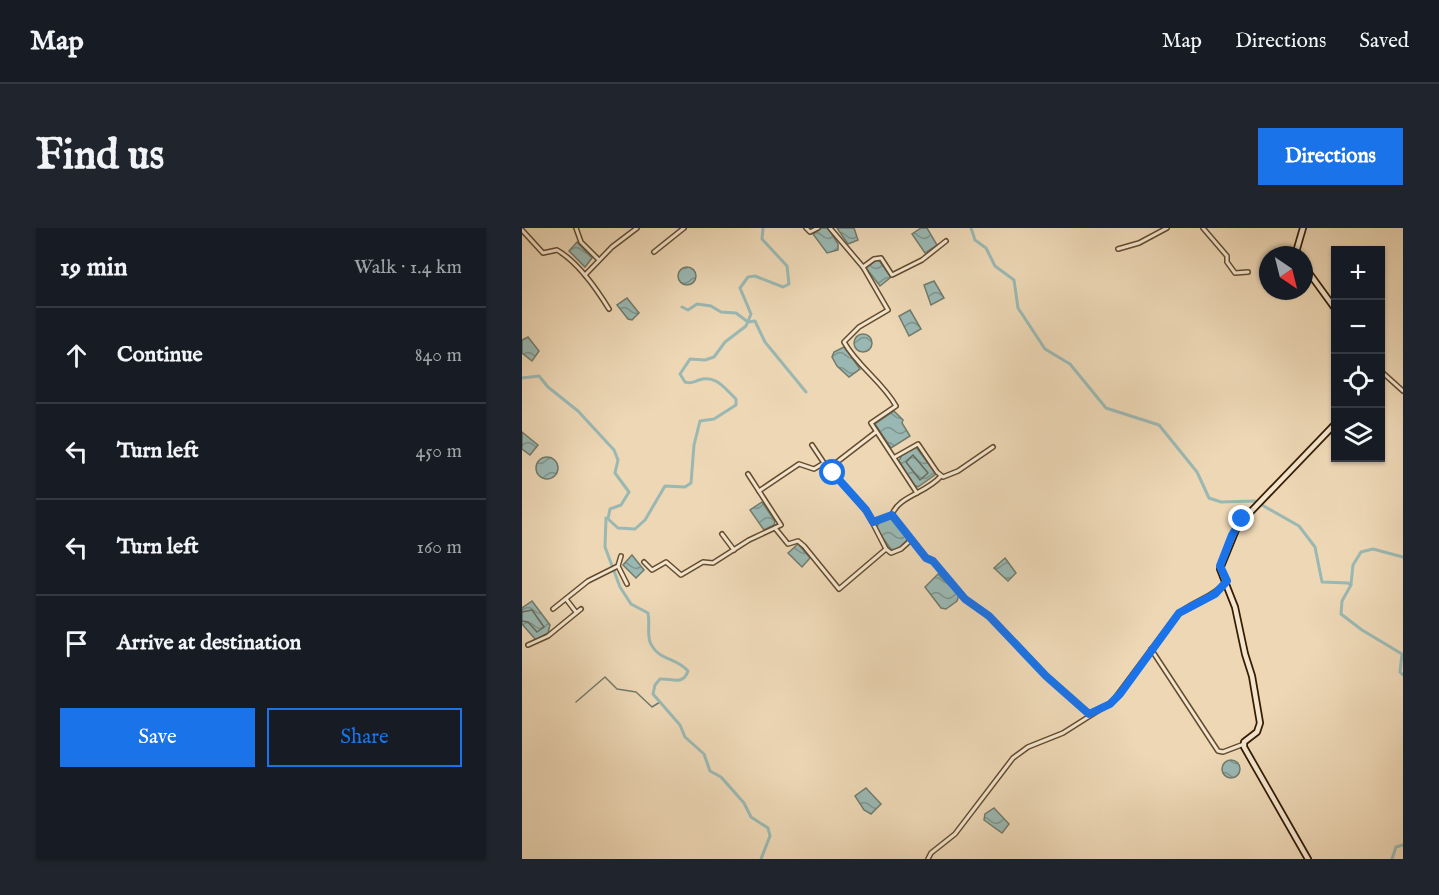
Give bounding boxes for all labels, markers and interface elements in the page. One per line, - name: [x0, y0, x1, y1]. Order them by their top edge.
- text: Map: [30, 24, 84, 59]
- text: Map: [1162, 28, 1202, 55]
- text: Directions: [1235, 28, 1326, 55]
- text: Saved: [1359, 28, 1409, 55]
- button: Directions: [1258, 128, 1403, 185]
- text: Find us: [36, 130, 164, 183]
- north arrow: [1259, 246, 1313, 300]
- map controls: [1331, 246, 1385, 462]
- button: +: [1331, 246, 1385, 300]
- text: 19 min: [60, 251, 128, 284]
- text: Walk · 1.4 km: [354, 255, 462, 280]
- button: −: [1331, 300, 1385, 354]
- icon: ahead: [60, 339, 93, 372]
- text: Continue: [117, 341, 203, 369]
- text: 840 m: [415, 343, 462, 368]
- button: locate: [1331, 354, 1385, 408]
- button: layers: [1331, 408, 1385, 462]
- icon: left: [60, 435, 93, 468]
- text: Turn left: [117, 437, 199, 465]
- text: 450 m: [415, 439, 462, 464]
- route start: [819, 459, 845, 485]
- route end: [1228, 505, 1254, 531]
- icon: left: [60, 531, 93, 564]
- text: Turn left: [117, 533, 199, 561]
- text: 160 m: [416, 535, 462, 560]
- icon: arrive: [60, 627, 93, 660]
- text: Arrive at destination: [117, 629, 301, 657]
- button: Save: [60, 708, 255, 767]
- button: Share: [267, 708, 462, 767]

